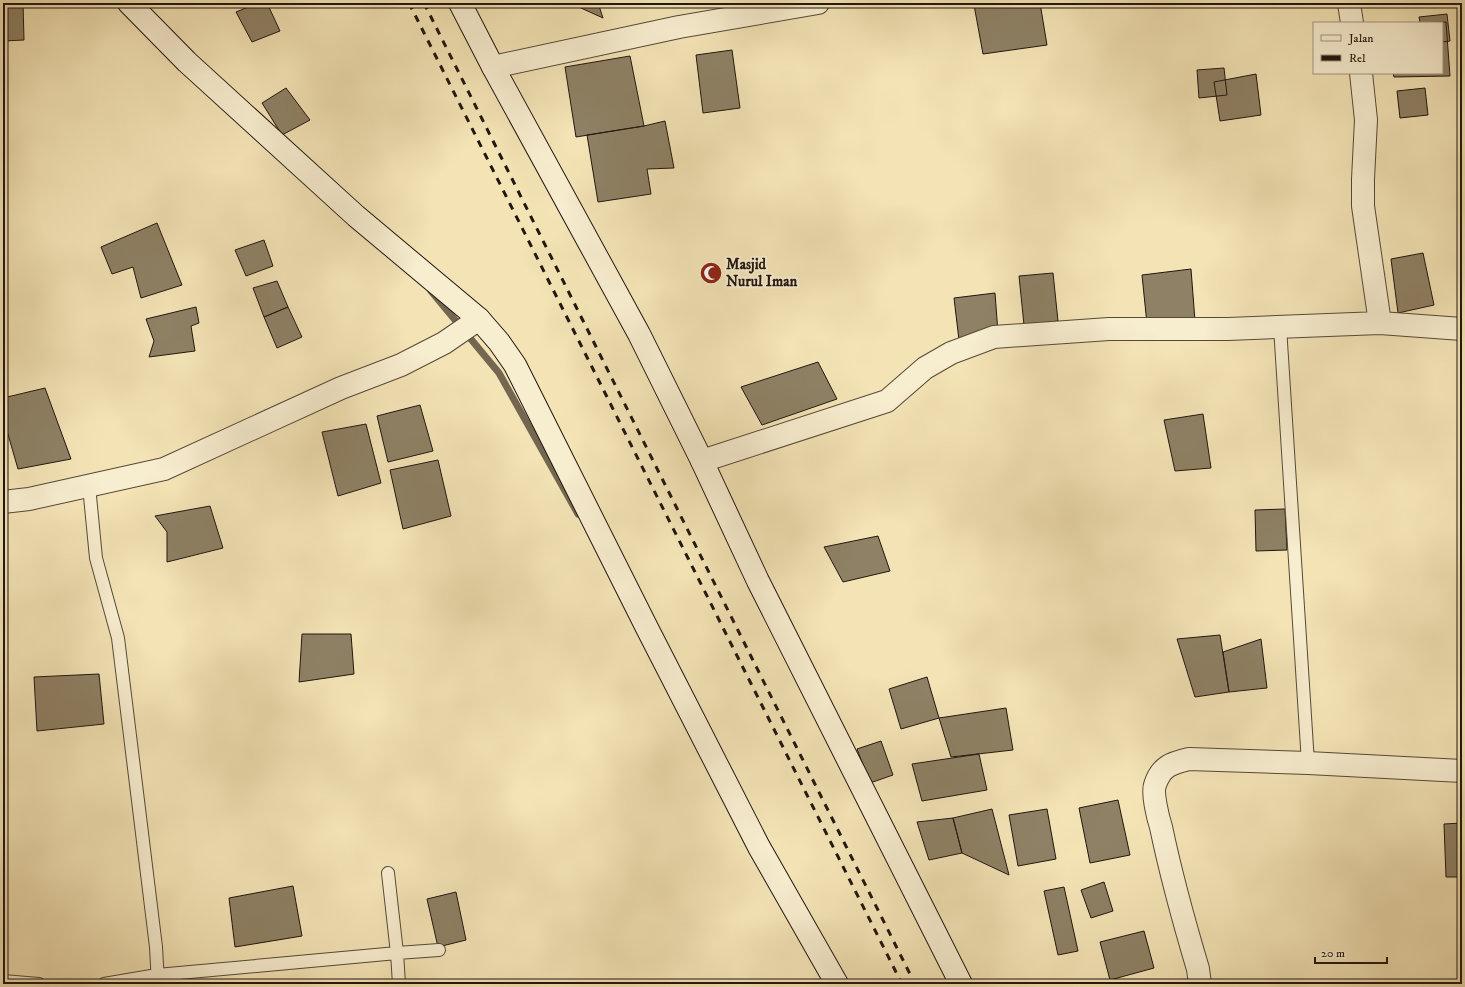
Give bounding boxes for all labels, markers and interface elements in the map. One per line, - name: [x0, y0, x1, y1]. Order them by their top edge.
- legend: [1313, 22, 1443, 74]
- text: Jalan: [1348, 31, 1374, 46]
- text: Rel: [1349, 51, 1366, 66]
- place label: Masjid Nurul Iman: [726, 255, 798, 291]
- mosque icon: Masjid Nurul Iman: [698, 260, 724, 286]
- scale bar: [1315, 939, 1387, 965]
- text: 20 m: [1321, 946, 1345, 961]

